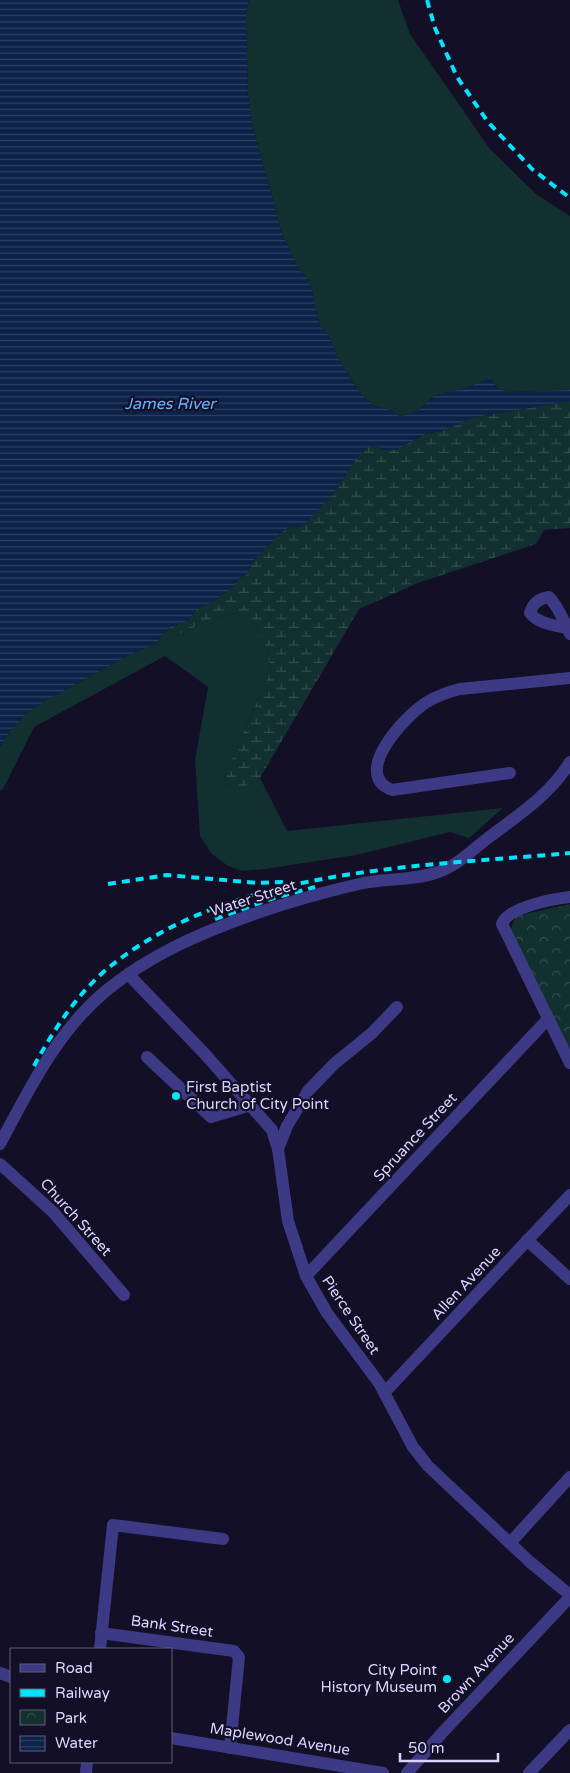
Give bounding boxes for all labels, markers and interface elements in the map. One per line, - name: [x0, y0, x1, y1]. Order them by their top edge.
- water label: James River: [125, 394, 217, 414]
- street label: Water Street: [208, 876, 299, 920]
- place label: First Baptist Church of City Point: [186, 1078, 329, 1113]
- street label: Spruance Street: [369, 1089, 461, 1185]
- marker: First Baptist Church of City Point: [170, 1090, 182, 1102]
- street label: Church Street: [37, 1175, 116, 1260]
- street label: Allen Avenue: [427, 1243, 505, 1323]
- street label: Pierce Street: [318, 1272, 384, 1358]
- street label: Bank Street: [130, 1611, 215, 1641]
- street label: Brown Avenue: [434, 1629, 518, 1717]
- legend: [10, 1648, 172, 1763]
- text: Road: [55, 1659, 93, 1677]
- place label: City Point History Museum: [320, 1661, 437, 1696]
- marker: City Point History Museum: [441, 1673, 453, 1685]
- text: Railway: [55, 1684, 110, 1702]
- text: Park: [55, 1709, 87, 1727]
- street label: Maplewood Avenue: [209, 1719, 351, 1759]
- scale bar: [400, 1730, 498, 1762]
- text: Water: [55, 1734, 98, 1752]
- text: 50 m: [408, 1739, 445, 1757]

